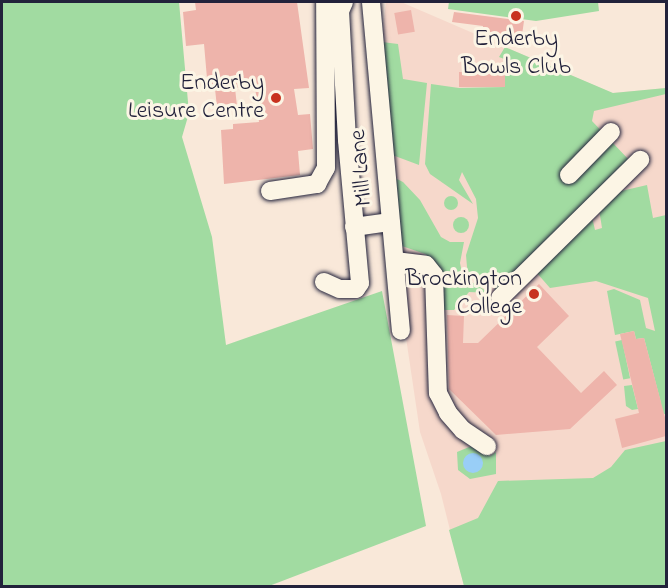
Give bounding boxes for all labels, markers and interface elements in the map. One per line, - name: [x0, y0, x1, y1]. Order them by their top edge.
- marker: Enderby Bowls Club: [509, 9, 523, 23]
- place label: Enderby Bowls Club: [461, 26, 571, 82]
- place label: Enderby Leisure Centre: [128, 70, 264, 126]
- marker: Enderby Leisure Centre: [269, 91, 283, 105]
- street label: Mill Lane: [344, 128, 380, 208]
- place label: Brockington College: [405, 266, 522, 322]
- marker: Brockington College: [527, 287, 541, 301]

